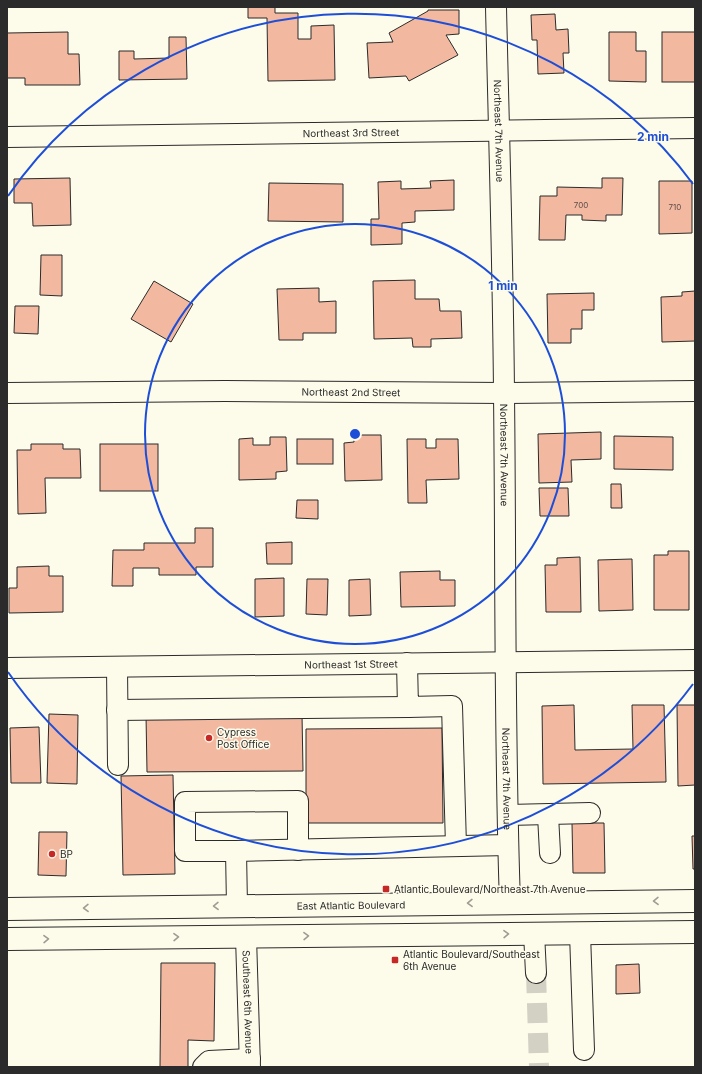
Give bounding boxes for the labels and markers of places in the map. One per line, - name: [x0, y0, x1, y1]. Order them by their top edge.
- centre of rings: [348, 427, 362, 441]
- place label: Cypress Post Office: [217, 726, 269, 750]
- marker: Cypress Post Office: [204, 733, 214, 743]
- place label: BP: [60, 848, 73, 860]
- marker: BP: [47, 849, 57, 859]
- place label: Atlantic Boulevard/Northeast 7th Avenue: [394, 883, 586, 895]
- marker: Atlantic Boulevard/Northeast 7th Avenue: [381, 884, 391, 894]
- place label: Atlantic Boulevard/Southeast 6th Avenue: [403, 948, 540, 972]
- marker: Atlantic Boulevard/Southeast 6th Avenue: [390, 955, 400, 965]

